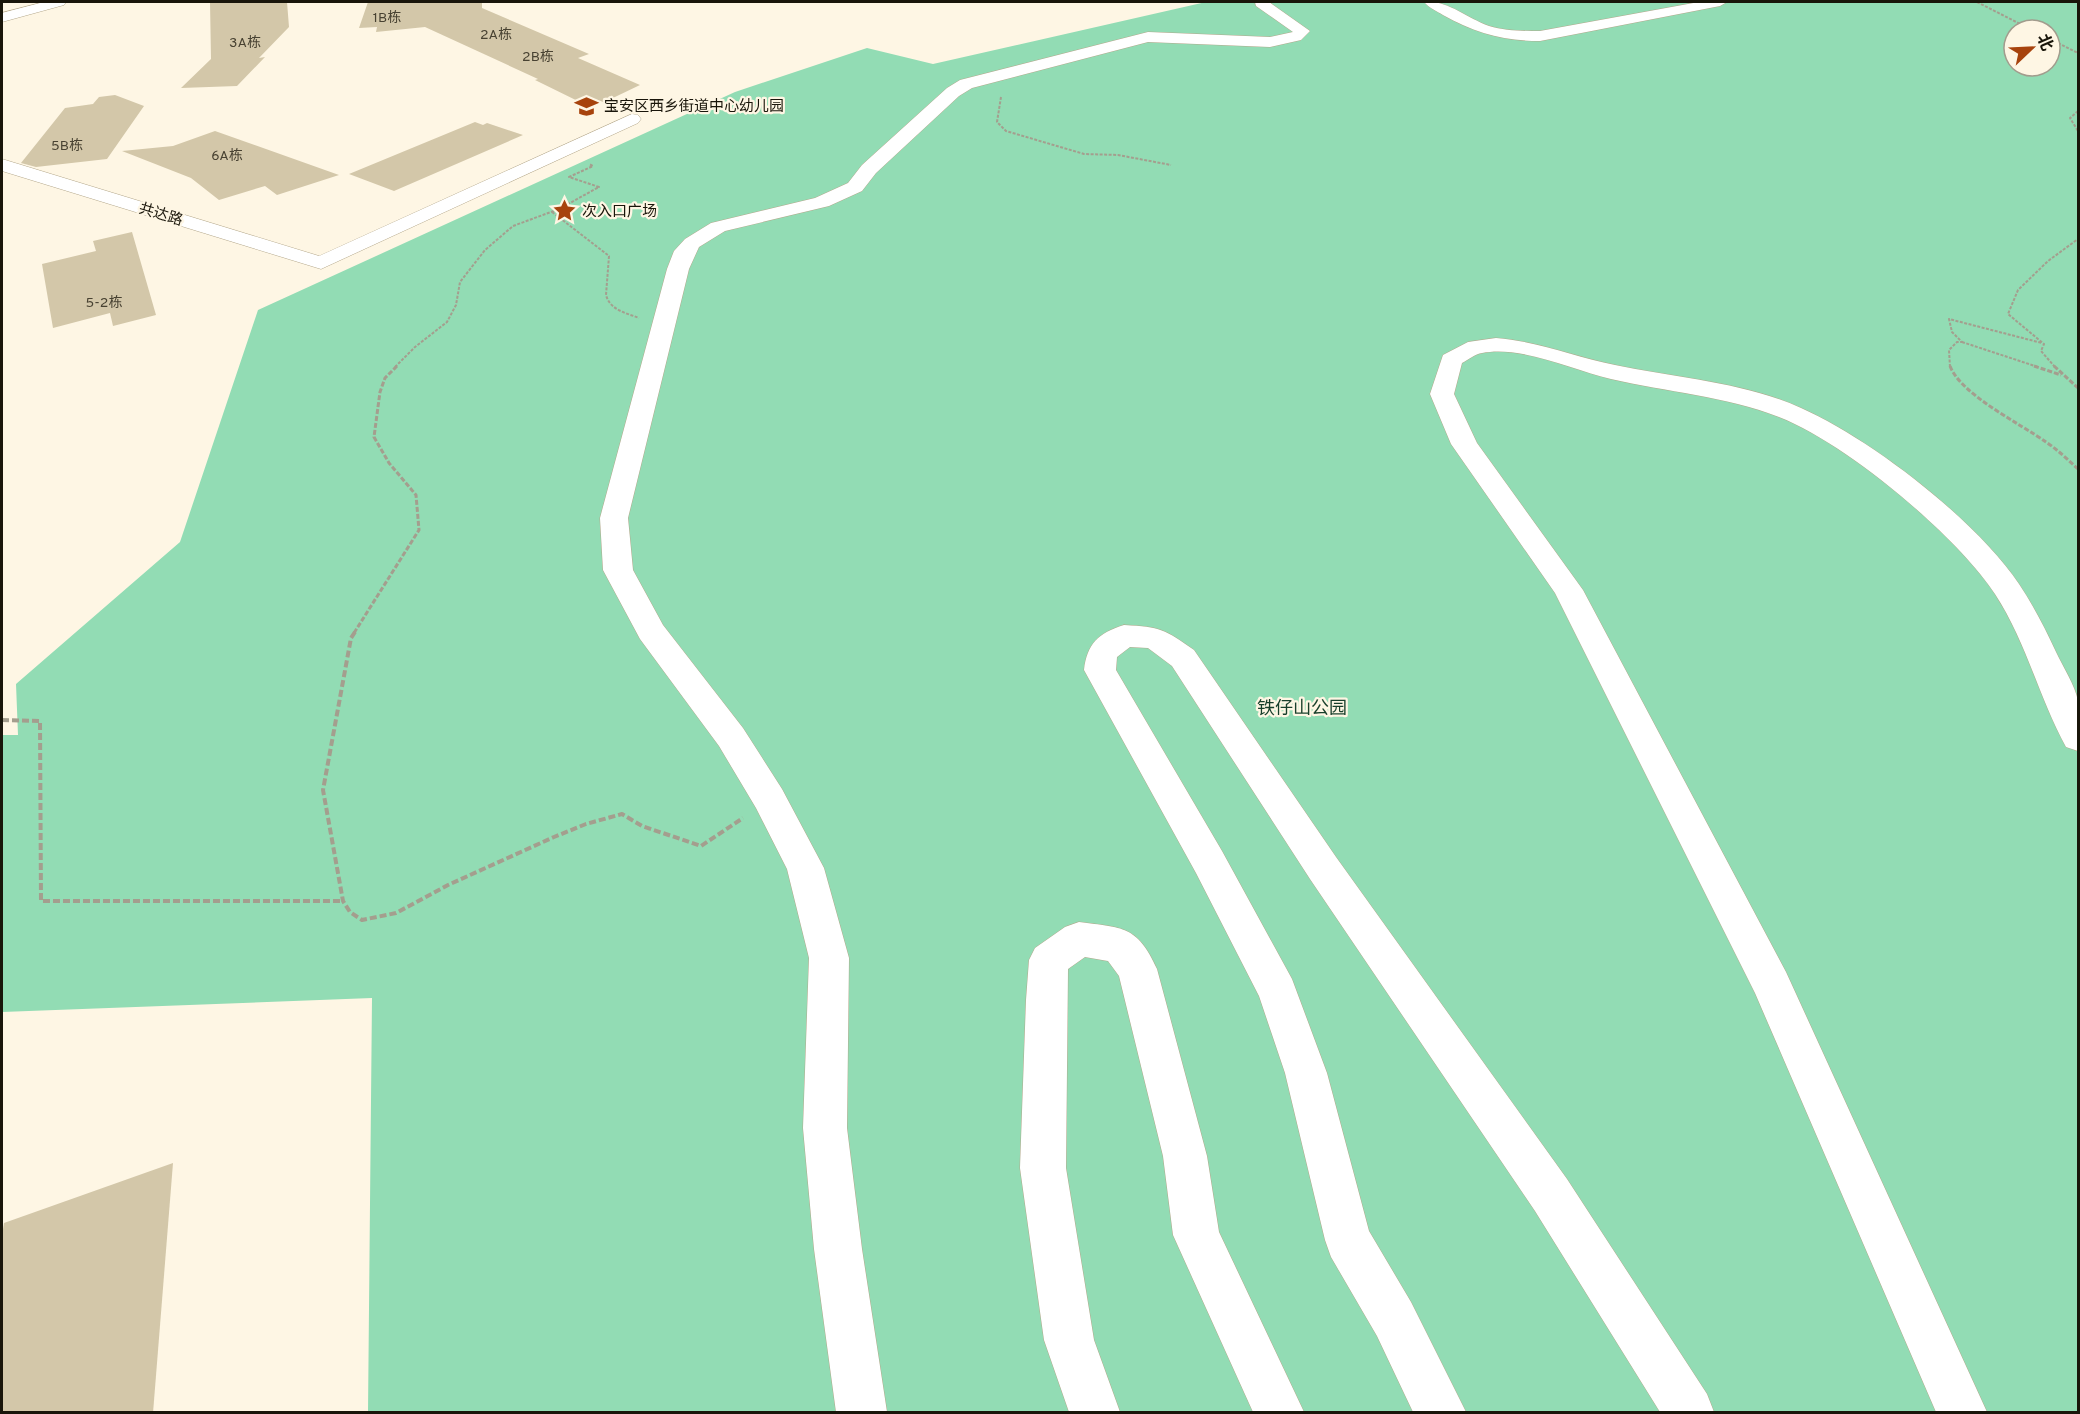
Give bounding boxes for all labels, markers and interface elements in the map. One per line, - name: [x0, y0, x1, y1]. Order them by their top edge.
- house number: 1B栋: [373, 9, 401, 27]
- north arrow: [2002, 18, 2062, 78]
- house number: 2A栋: [480, 26, 512, 44]
- text: 北: [2032, 32, 2056, 54]
- house number: 3A栋: [229, 34, 261, 52]
- house number: 2B栋: [522, 48, 554, 66]
- school or university icon: 宝安区西乡街道中心幼儿园: [573, 93, 599, 119]
- place label: 宝安区西乡街道中心幼儿园: [604, 98, 784, 117]
- house number: 5B栋: [51, 137, 83, 155]
- house number: 6A栋: [211, 147, 243, 165]
- place icon: 次入口广场: [551, 198, 577, 224]
- street label: 共达路: [136, 200, 185, 231]
- place label: 次入口广场: [582, 203, 657, 222]
- house number: 5-2栋: [86, 294, 122, 312]
- park label: 铁仔山公园: [1257, 698, 1347, 721]

